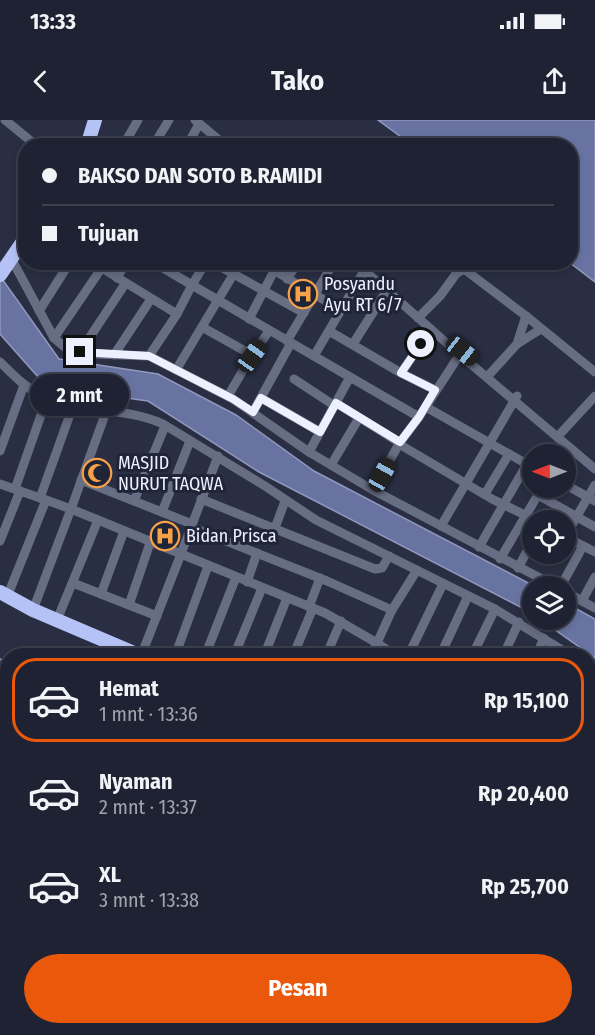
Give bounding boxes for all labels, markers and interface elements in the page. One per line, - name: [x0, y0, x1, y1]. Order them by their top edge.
- text: 13:33: [30, 8, 76, 35]
- icon: back: [24, 65, 57, 98]
- text: Tako: [271, 65, 324, 97]
- icon: share: [538, 65, 571, 98]
- text: BAKSO DAN SOTO B.RAMIDI: [78, 162, 323, 189]
- text: Tujuan: [78, 220, 139, 247]
- place label: Posyandu Ayu RT 6/7: [324, 273, 401, 316]
- hospital icon: Posyandu Ayu RT 6/7: [287, 278, 319, 310]
- route start: [407, 330, 434, 357]
- car: [442, 333, 482, 369]
- car: [234, 336, 270, 376]
- route end: [66, 338, 93, 365]
- callout: 2 mnt: [31, 373, 130, 415]
- text: 2 mnt: [56, 383, 103, 407]
- north arrow: [522, 444, 576, 498]
- map controls: [522, 444, 576, 630]
- place label: MASJID NURUT TAQWA: [118, 452, 224, 495]
- car: [365, 455, 399, 495]
- mosque icon: MASJID NURUT TAQWA: [81, 457, 113, 489]
- button: locate: [522, 510, 576, 564]
- hospital icon: Bidan Prisca: [149, 520, 181, 552]
- place label: Bidan Prisca: [186, 525, 277, 547]
- button: layers: [522, 576, 576, 630]
- icon: car: [27, 673, 81, 727]
- text: Hemat: [99, 675, 159, 702]
- text: Rp 15,100: [484, 687, 569, 714]
- text: 1 mnt · 13:36: [99, 702, 198, 726]
- icon: car: [27, 766, 81, 820]
- text: Nyaman: [99, 768, 172, 795]
- text: Rp 20,400: [478, 780, 569, 807]
- text: 2 mnt · 13:37: [99, 795, 197, 819]
- icon: car: [27, 859, 81, 913]
- text: XL: [99, 861, 121, 888]
- text: Rp 25,700: [481, 873, 569, 900]
- text: 3 mnt · 13:38: [99, 888, 199, 912]
- button: Pesan: [24, 954, 572, 1023]

